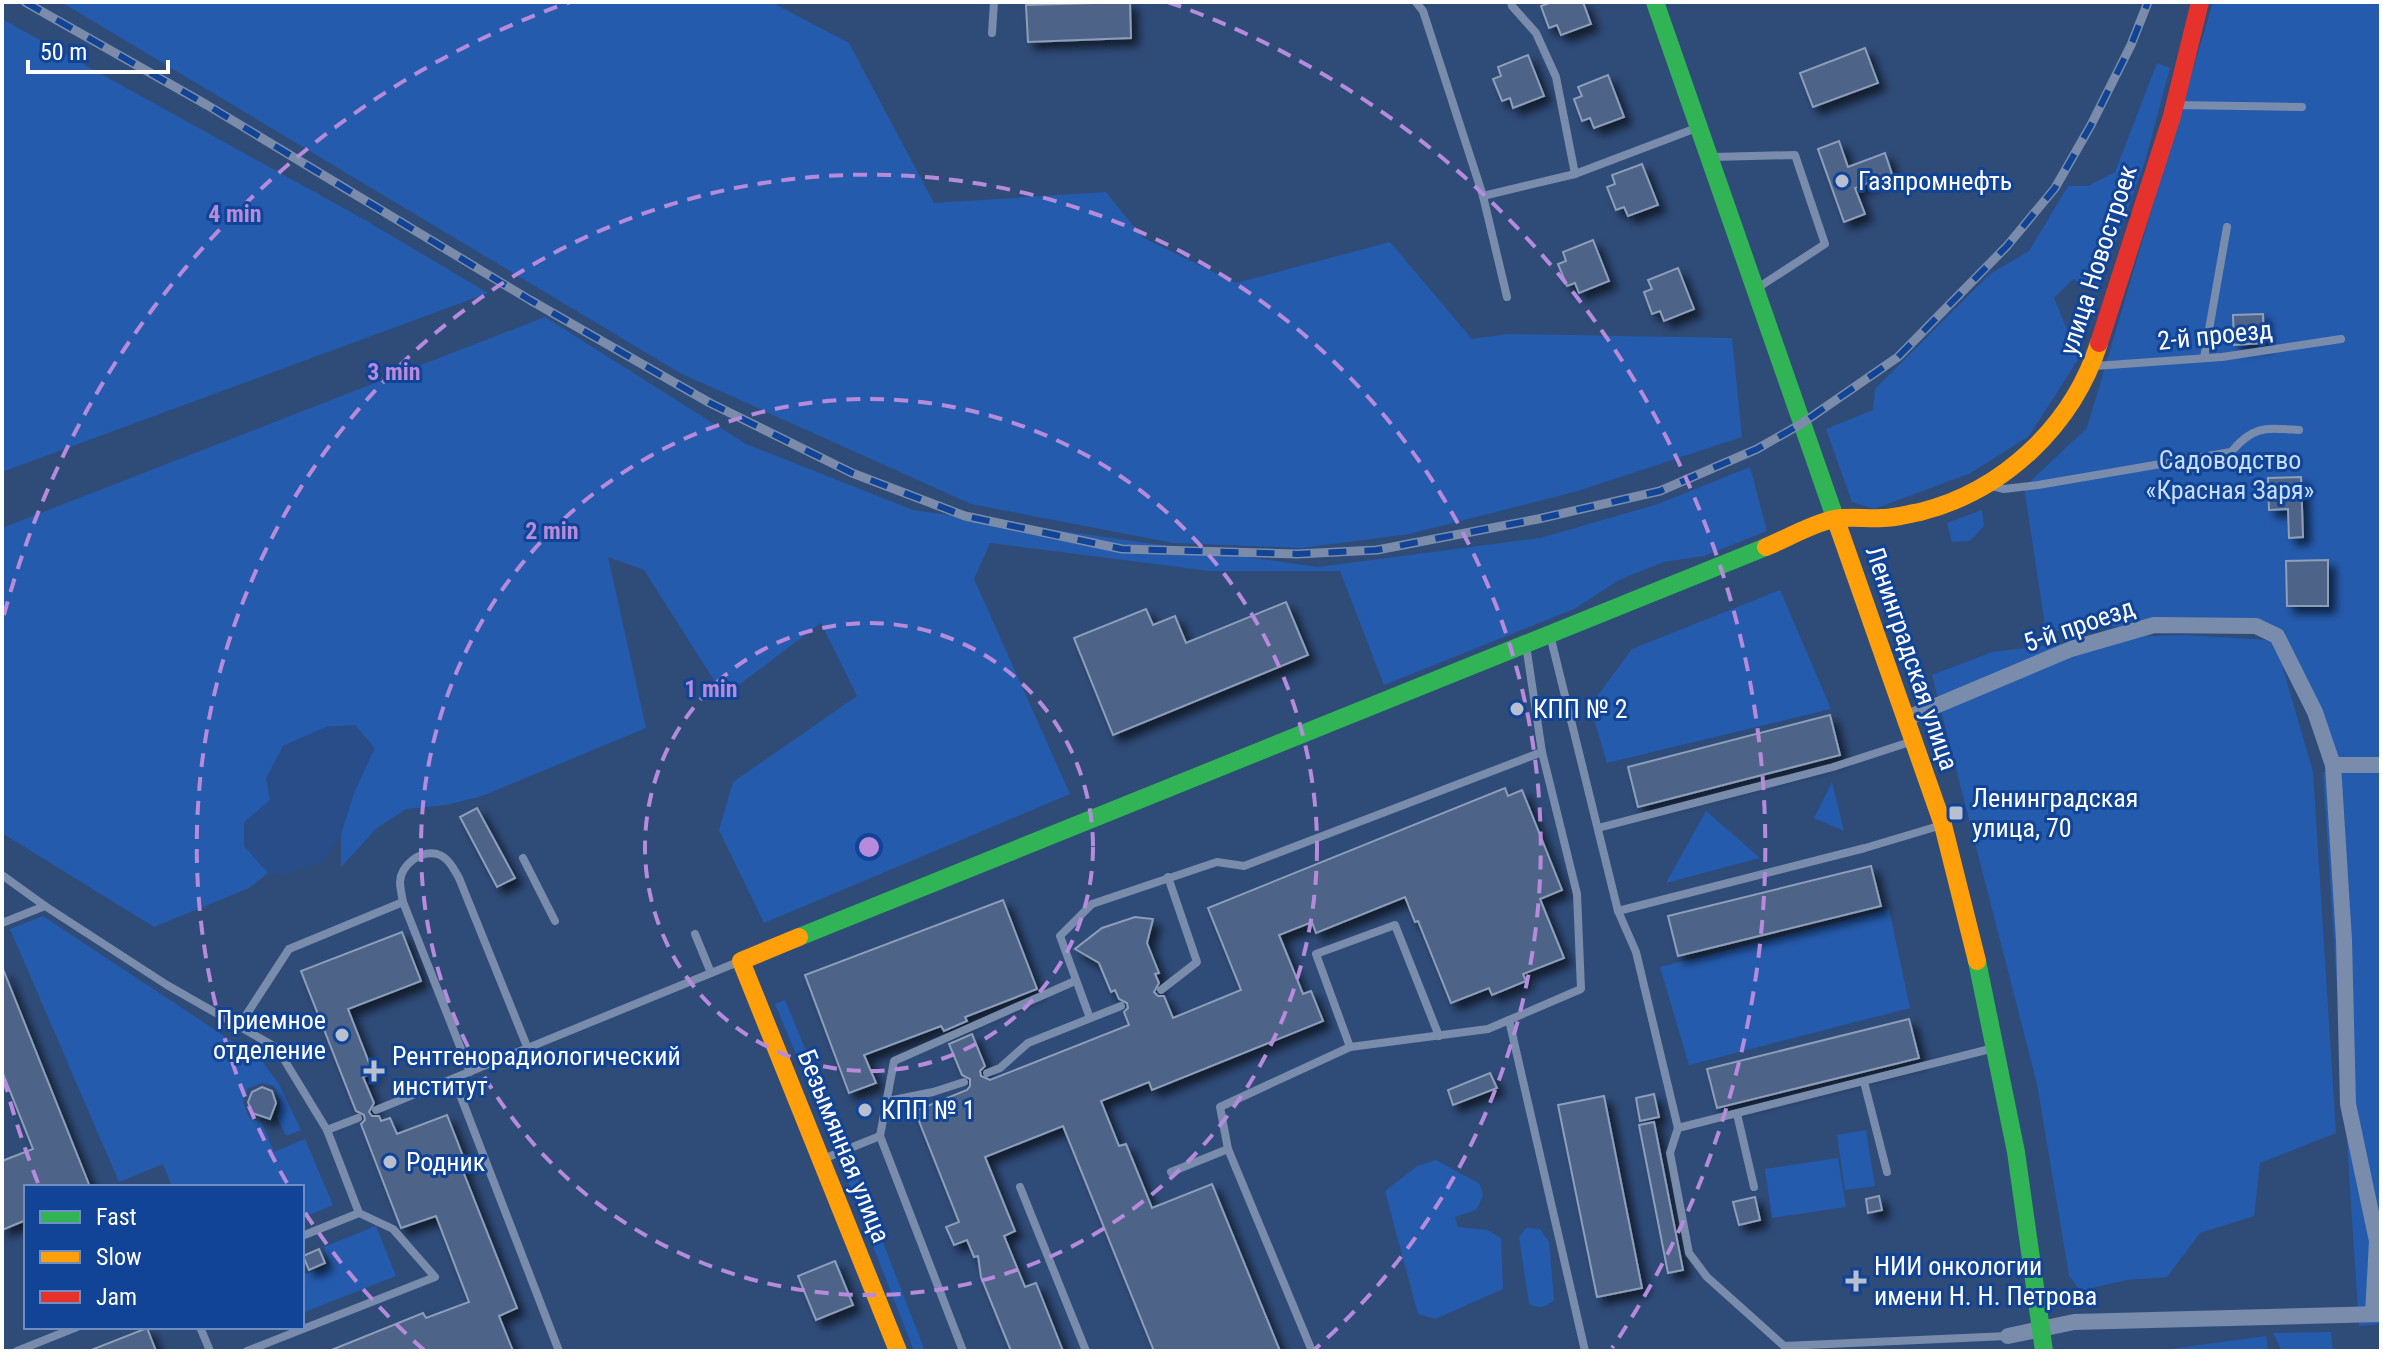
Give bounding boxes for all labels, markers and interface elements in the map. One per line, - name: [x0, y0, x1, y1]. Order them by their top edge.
- scale bar: [28, 24, 168, 74]
- text: 50 m: [40, 38, 87, 66]
- street label: улица Новостроек: [2053, 161, 2143, 359]
- place label: Газпромнефть: [1858, 166, 2012, 196]
- marker: Газпромнефть: [1833, 172, 1851, 190]
- text: 4 min: [208, 200, 262, 228]
- street label: 2-й проезд: [2156, 314, 2274, 356]
- text: 3 min: [367, 358, 421, 386]
- park label: Садоводство «Красная Заря»: [2146, 445, 2314, 505]
- text: 2 min: [525, 517, 579, 545]
- street label: Ленинградская улица: [1860, 542, 1964, 774]
- street label: 5-й проезд: [2020, 592, 2138, 658]
- text: 1 min: [684, 675, 738, 703]
- place label: КПП № 2: [1533, 694, 1628, 724]
- marker: КПП № 2: [1508, 700, 1526, 718]
- place label: Ленинградская улица, 70: [1972, 783, 2138, 843]
- marker: Ленинградская улица, 70: [1947, 804, 1965, 822]
- centre of rings: [855, 833, 883, 861]
- place label: Приемное отделение: [213, 1005, 326, 1065]
- marker: Приемное отделение: [333, 1026, 351, 1044]
- place label: Рентгенорадиологический институт: [392, 1041, 681, 1101]
- street label: Безымянная улица: [792, 1045, 896, 1247]
- marker: Рентгенорадиологический институт: [363, 1060, 385, 1082]
- place label: КПП № 1: [881, 1095, 976, 1125]
- marker: КПП № 1: [856, 1101, 874, 1119]
- place label: Родник: [406, 1147, 486, 1177]
- marker: Родник: [381, 1153, 399, 1171]
- legend: [24, 1185, 304, 1329]
- text: Fast: [96, 1203, 137, 1231]
- text: Slow: [96, 1243, 142, 1271]
- place label: НИИ онкологии имени Н. Н. Петрова: [1874, 1251, 2097, 1311]
- marker: НИИ онкологии имени Н. Н. Петрова: [1845, 1270, 1867, 1292]
- text: Jam: [96, 1283, 137, 1311]

